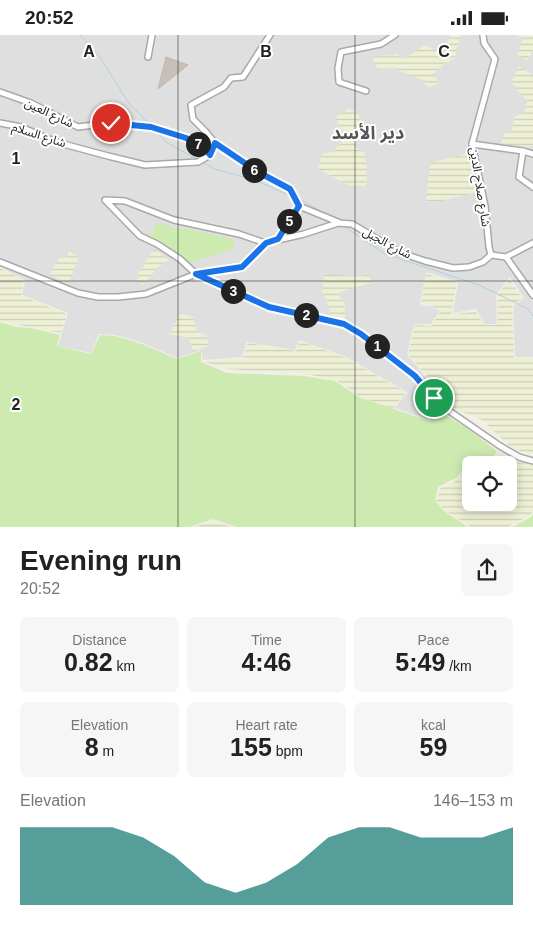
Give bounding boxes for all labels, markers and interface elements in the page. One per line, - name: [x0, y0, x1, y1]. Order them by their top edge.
- text: 20:52: [25, 7, 74, 28]
- text: A: [83, 43, 95, 60]
- text: B: [260, 43, 272, 60]
- text: C: [438, 43, 450, 60]
- street label: شارع العين: [22, 96, 76, 132]
- pin: [90, 102, 132, 144]
- icon: check: [97, 109, 125, 137]
- street label: شارع السلام: [10, 120, 68, 152]
- district label: دير الأسد: [332, 122, 404, 144]
- pin: 7: [186, 131, 210, 157]
- text: 7: [195, 136, 202, 152]
- street label: شارع صلاح الدين: [465, 146, 493, 228]
- text: 1: [12, 150, 21, 167]
- pin: 6: [242, 157, 266, 183]
- text: 6: [251, 162, 258, 178]
- pin: 5: [276, 209, 302, 233]
- text: 5: [286, 213, 293, 229]
- street label: شارع الجبل: [359, 224, 414, 263]
- pin: 3: [220, 279, 246, 303]
- text: 3: [230, 283, 237, 299]
- pin: 2: [294, 303, 318, 327]
- text: 2: [303, 307, 310, 323]
- pin: 1: [364, 333, 390, 359]
- text: 1: [374, 338, 381, 354]
- pin: [413, 377, 455, 419]
- icon: arrive: [420, 384, 448, 412]
- text: 2: [12, 396, 21, 413]
- map controls: [462, 456, 517, 511]
- button: locate: [462, 456, 517, 511]
- button: share: [461, 544, 513, 596]
- text: Evening run: [20, 545, 182, 576]
- text: 20:52: [20, 580, 60, 597]
- text: Distance: [72, 632, 127, 648]
- text: Time: [251, 632, 282, 648]
- text: Pace: [418, 632, 449, 648]
- text: 0.82: [64, 648, 113, 676]
- text: 4:46: [241, 648, 292, 676]
- text: 5:49: [395, 648, 445, 676]
- text: km: [113, 658, 135, 674]
- text: /km: [445, 658, 472, 674]
- text: Elevation: [71, 717, 128, 733]
- text: Heart rate: [235, 717, 298, 733]
- text: kcal: [421, 717, 446, 733]
- text: 8: [85, 733, 99, 761]
- text: 155: [230, 733, 272, 761]
- text: 59: [420, 733, 447, 761]
- text: m: [99, 743, 114, 759]
- text: bpm: [272, 743, 303, 759]
- text: Elevation: [20, 792, 86, 809]
- text: 146–153 m: [433, 792, 513, 809]

